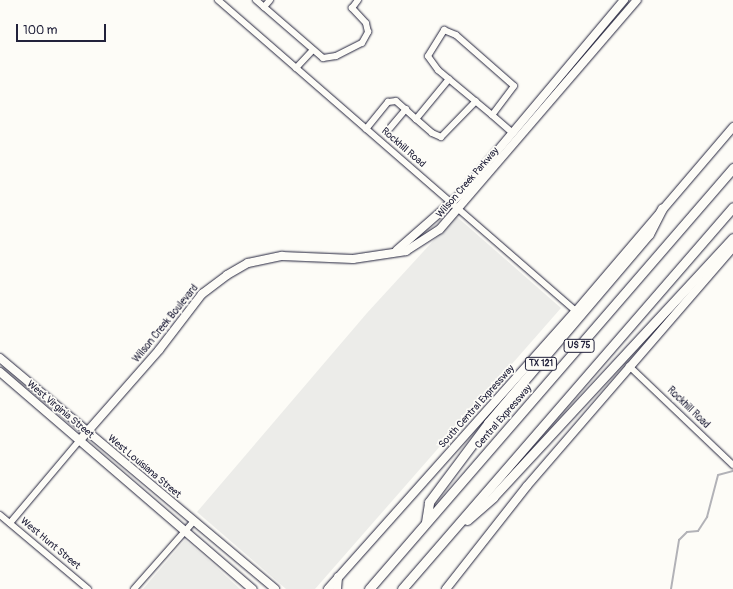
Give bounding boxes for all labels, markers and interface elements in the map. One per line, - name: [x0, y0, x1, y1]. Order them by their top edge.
- scale bar: [18, 16, 108, 42]
- text: 100 m: [23, 23, 57, 38]
- street label: Rockhill Road: [378, 126, 428, 170]
- street label: Wilson Creek Parkway: [434, 145, 502, 221]
- street label: Wilson Creek Boulevard: [131, 283, 201, 365]
- road number: US 75: [563, 339, 595, 353]
- road number: TX 121: [524, 357, 558, 371]
- street label: South Central Expressway: [437, 363, 517, 451]
- street label: West Virginia Street: [24, 379, 96, 441]
- street label: Central Expressway: [473, 383, 535, 451]
- street label: Rockhill Road: [664, 385, 712, 431]
- street label: West Louisiana Street: [105, 433, 183, 501]
- street label: West Hunt Street: [18, 515, 82, 573]

